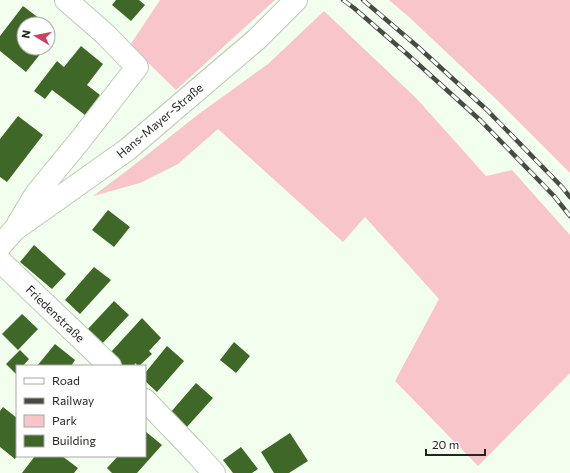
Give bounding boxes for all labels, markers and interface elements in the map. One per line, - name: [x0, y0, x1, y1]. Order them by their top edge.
- north arrow: [16, 16, 56, 56]
- text: N: [19, 29, 33, 39]
- street label: Hans-Mayer-Straße: [113, 80, 206, 161]
- street label: Friedenstraße: [24, 282, 88, 345]
- legend: [16, 365, 146, 457]
- text: Road: [52, 373, 80, 387]
- text: Railway: [52, 393, 94, 407]
- text: Park: [52, 413, 78, 427]
- scale bar: [426, 431, 485, 457]
- text: Building: [52, 433, 96, 447]
- text: 20 m: [432, 437, 459, 451]

